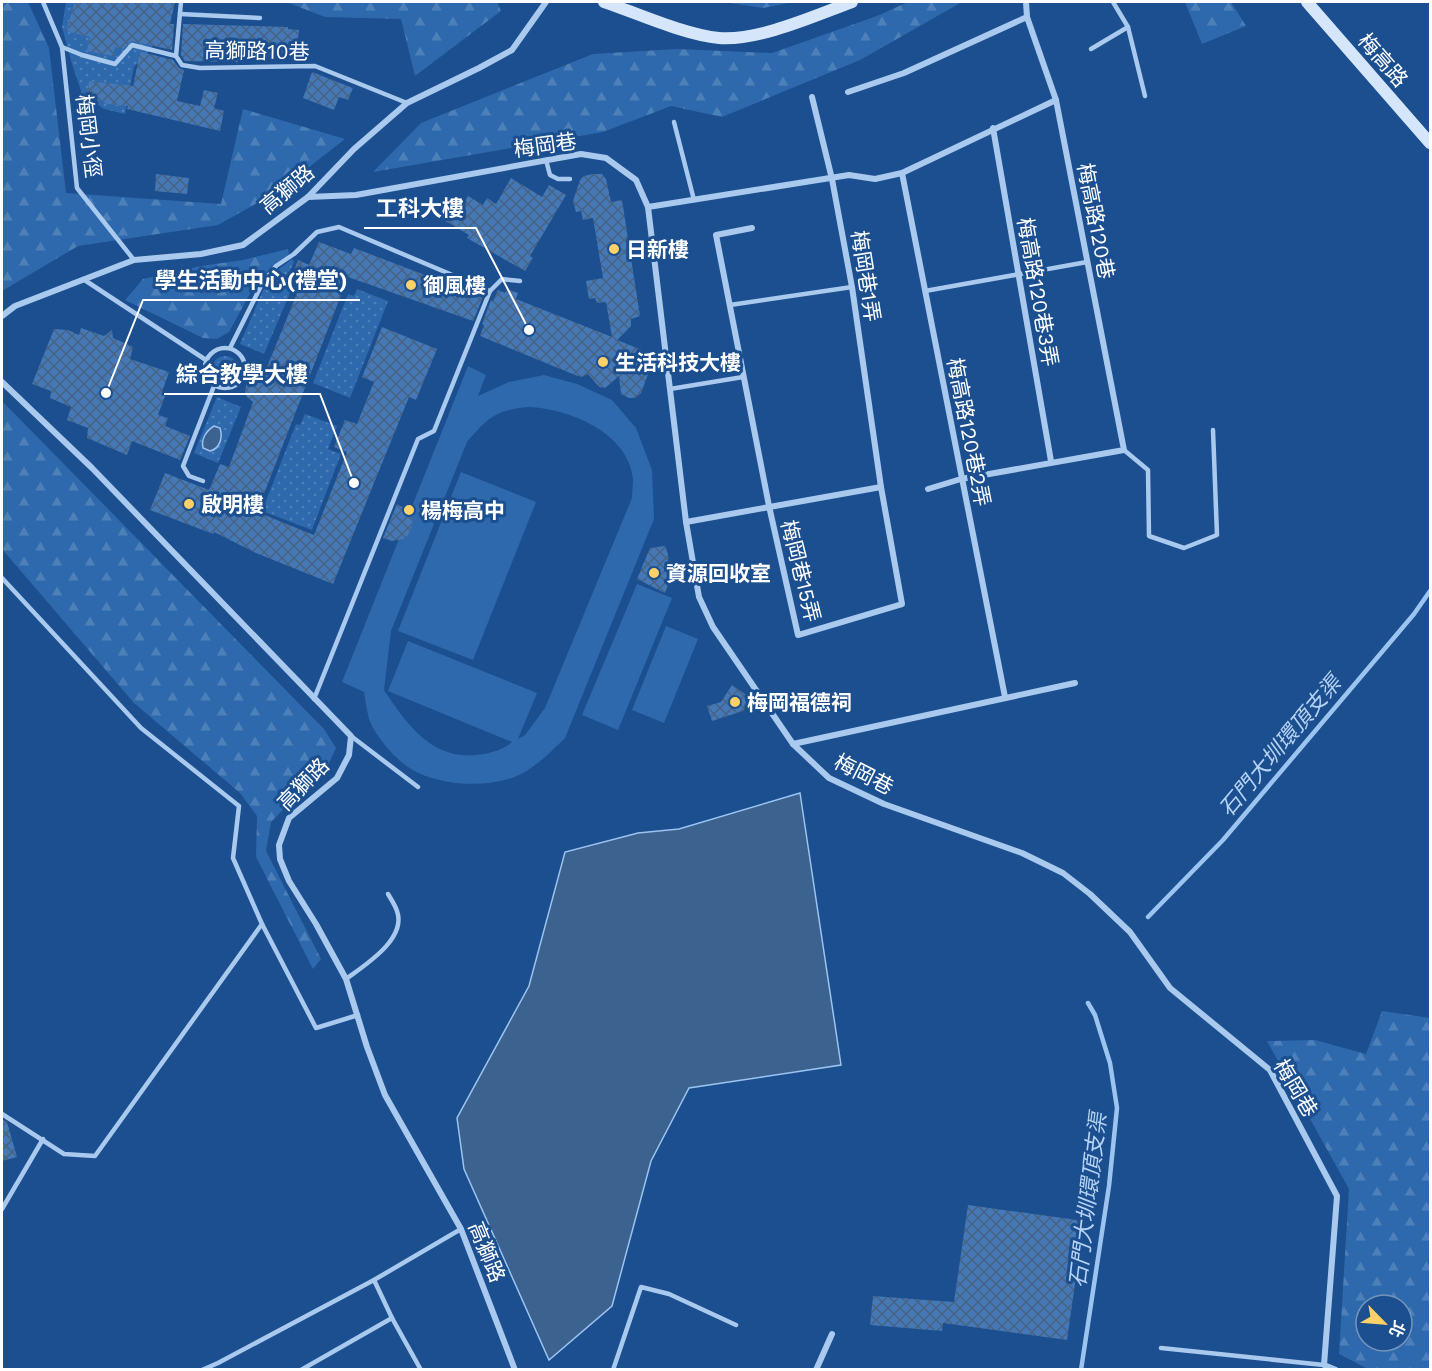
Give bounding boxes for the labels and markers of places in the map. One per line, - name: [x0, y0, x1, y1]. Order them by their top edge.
- callout: 工科大樓: [364, 188, 476, 228]
- place label: 日新樓: [626, 237, 689, 262]
- marker: 日新樓: [607, 242, 621, 256]
- callout: 學生活動中心(禮堂): [143, 260, 360, 300]
- place label: 御風樓: [423, 273, 486, 298]
- marker: 御風樓: [404, 278, 418, 292]
- place label: 生活科技大樓: [615, 350, 741, 375]
- callout: 綜合教學大樓: [164, 354, 320, 394]
- marker: 生活科技大樓: [596, 355, 610, 369]
- place label: 啟明樓: [201, 492, 264, 517]
- marker: 啟明樓: [182, 497, 196, 511]
- place label: 楊梅高中: [421, 498, 505, 523]
- marker: 楊梅高中: [402, 503, 416, 517]
- place label: 資源回收室: [666, 561, 771, 586]
- marker: 資源回收室: [647, 566, 661, 580]
- place label: 梅岡福德祠: [747, 690, 852, 715]
- marker: 梅岡福德祠: [728, 695, 742, 709]

